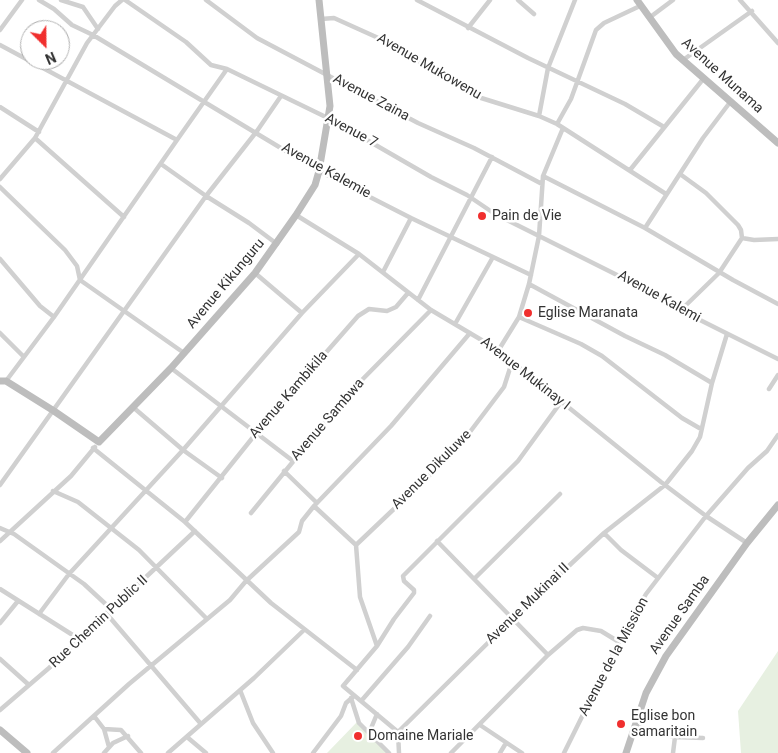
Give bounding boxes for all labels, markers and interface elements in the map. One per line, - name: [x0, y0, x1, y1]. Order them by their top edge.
- north arrow: [20, 20, 70, 70]
- street label: Avenue Mukowenu: [374, 30, 484, 104]
- street label: Avenue Munama: [678, 35, 766, 117]
- text: N: [43, 49, 58, 67]
- street label: Avenue Zaina: [330, 71, 412, 125]
- street label: Avenue 7: [322, 110, 380, 152]
- street label: Avenue Kalemie: [278, 140, 374, 202]
- place label: Pain de Vie: [492, 208, 562, 224]
- marker: Pain de Vie: [476, 210, 488, 222]
- street label: Avenue Kikunguru: [184, 236, 268, 332]
- street label: Avenue Kalemi: [615, 267, 703, 327]
- place label: Eglise Maranata: [538, 305, 638, 321]
- marker: Eglise Maranata: [522, 307, 534, 319]
- street label: Avenue Mukinay I: [477, 334, 573, 414]
- street label: Avenue Kambikila: [246, 348, 332, 442]
- street label: Avenue Sambwa: [288, 375, 368, 465]
- street label: Avenue Dikuluwe: [389, 427, 475, 513]
- street label: Avenue Mukinai II: [483, 560, 573, 648]
- street label: Rue Chemin Public II: [46, 572, 152, 672]
- street label: Avenue Samba: [646, 572, 714, 658]
- street label: Avenue de la Mission: [576, 595, 652, 719]
- place label: Eglise bon samaritain: [631, 708, 697, 740]
- marker: Eglise bon samaritain: [615, 718, 627, 730]
- place label: Domaine Mariale: [368, 728, 474, 744]
- marker: Domaine Mariale: [352, 730, 364, 742]

